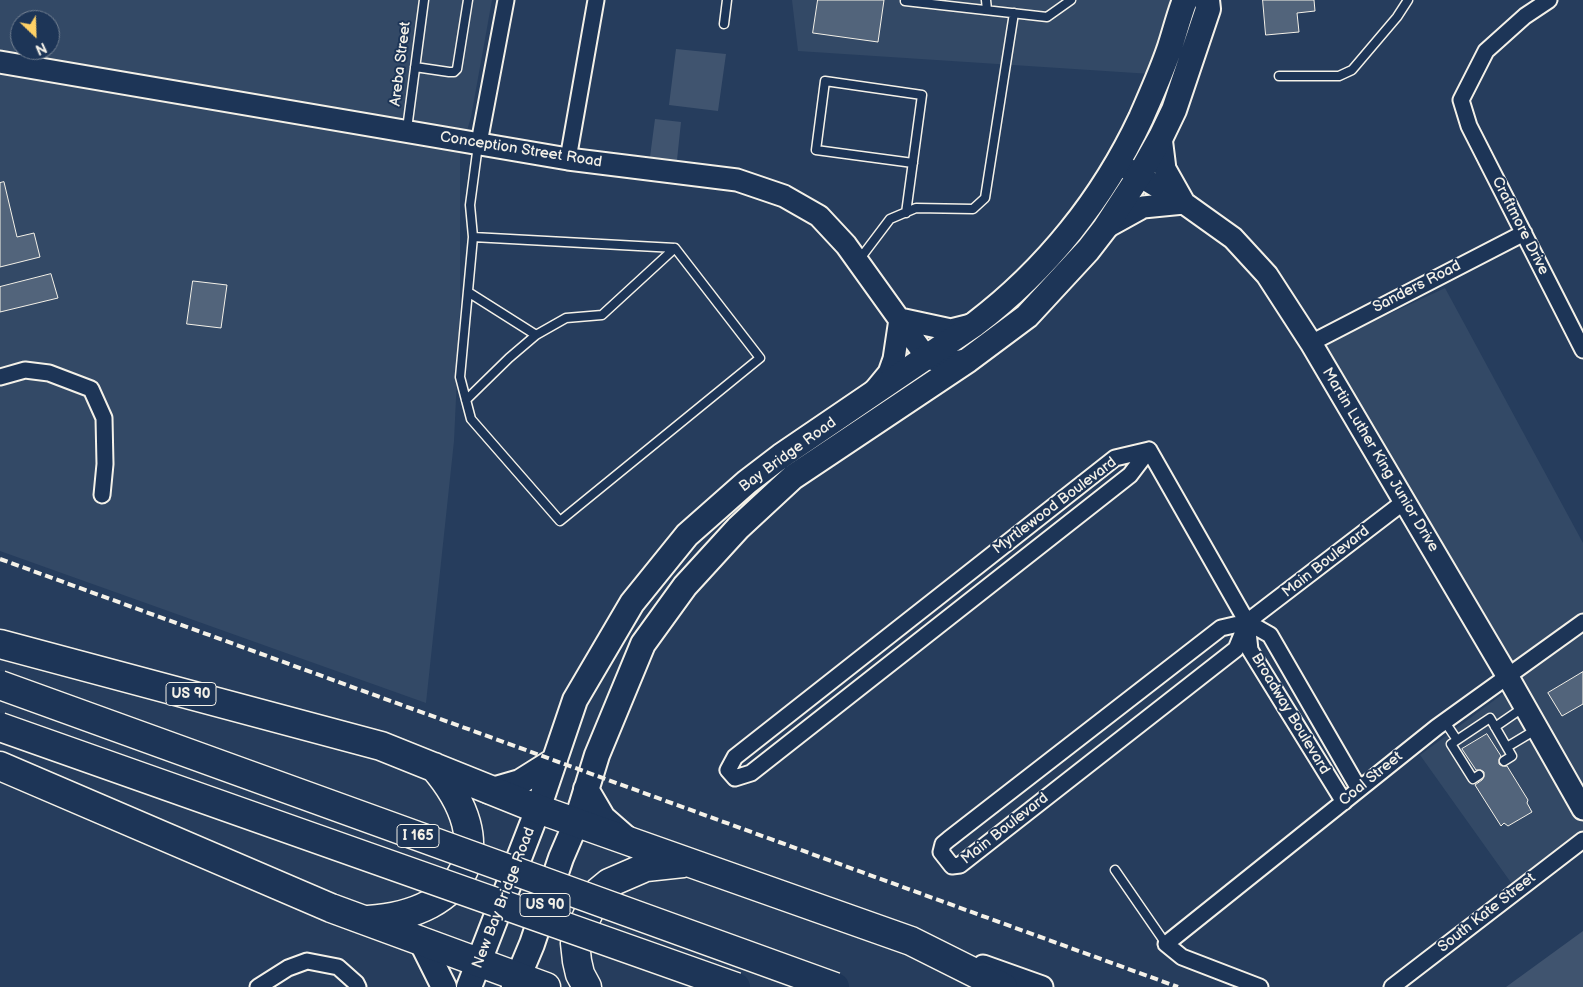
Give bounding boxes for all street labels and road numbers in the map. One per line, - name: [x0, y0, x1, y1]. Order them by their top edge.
- street label: Areba Street: [387, 21, 415, 107]
- street label: Conception Street Road: [439, 128, 603, 172]
- street label: Craftmore Drive: [1488, 174, 1552, 278]
- street label: Sanders Road: [1370, 257, 1464, 317]
- street label: Martin Luther King Junior Drive: [1318, 365, 1442, 555]
- street label: Bay Bridge Road: [736, 414, 840, 496]
- street label: Myrtlewood Boulevard: [990, 454, 1120, 558]
- street label: Main Boulevard: [1279, 522, 1373, 602]
- street label: Broadway Boulevard: [1247, 650, 1333, 778]
- road number: US 90: [166, 682, 216, 706]
- street label: Coal Street: [1336, 748, 1406, 810]
- street label: Main Boulevard: [958, 789, 1052, 869]
- road number: I 165: [397, 824, 439, 848]
- street label: New Bay Bridge Road: [469, 825, 539, 971]
- street label: South Kate Street: [1435, 869, 1539, 957]
- road number: US 90: [520, 894, 570, 916]

